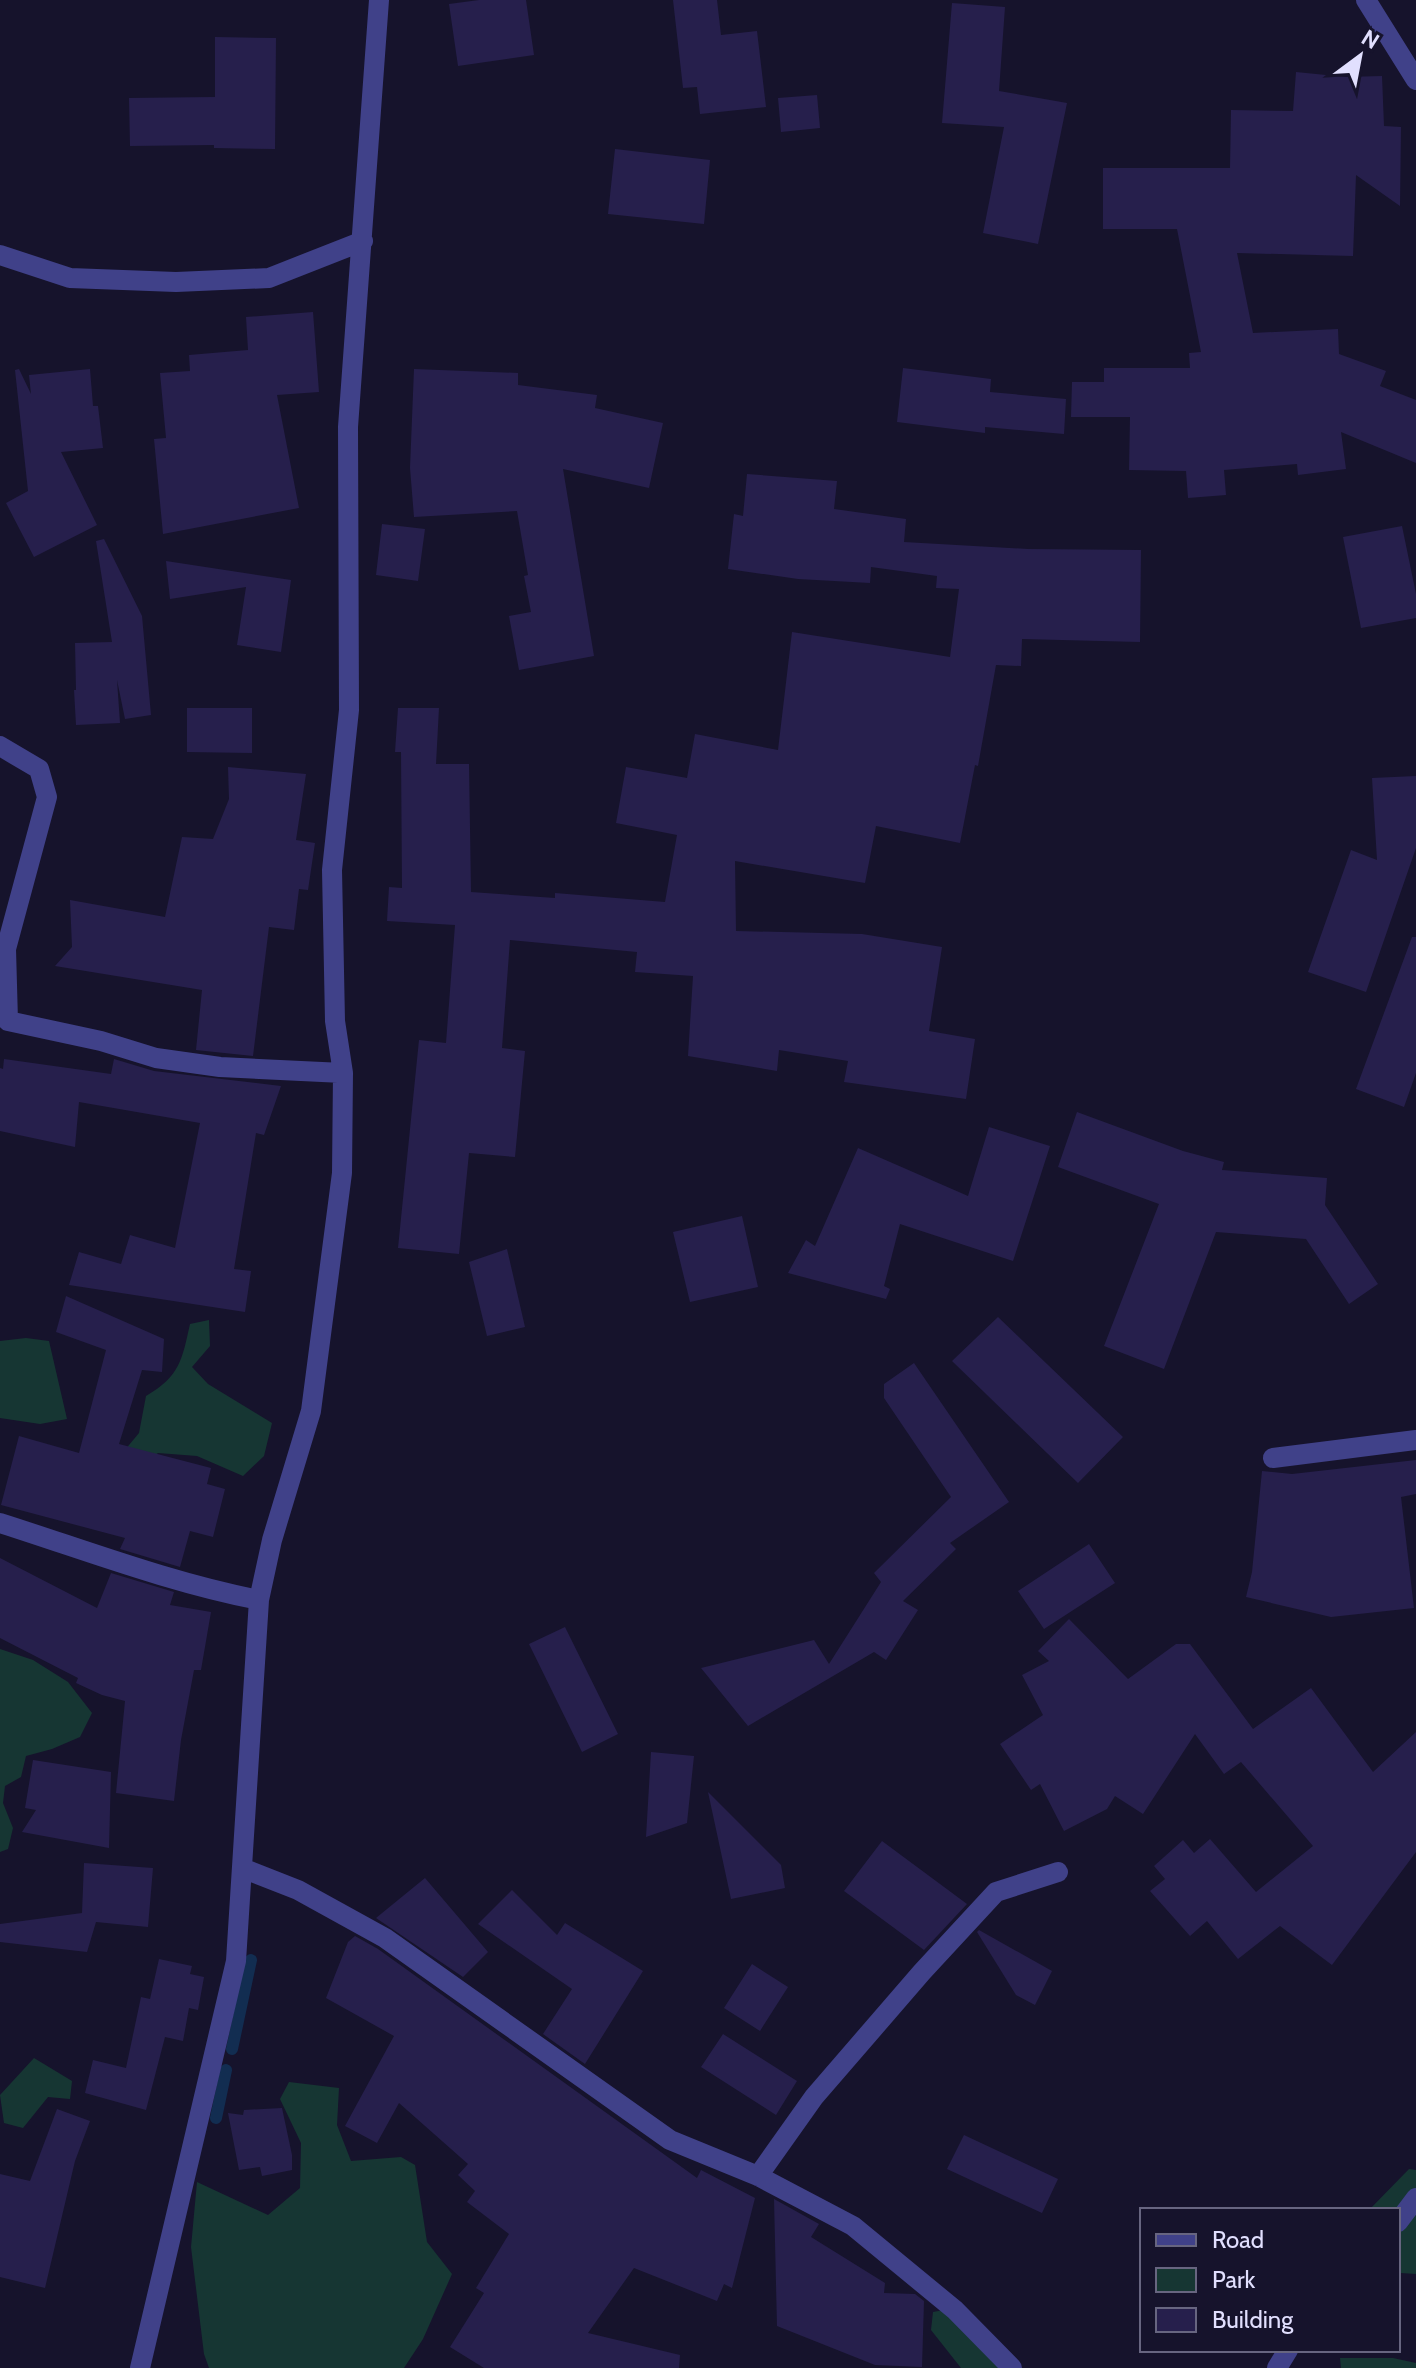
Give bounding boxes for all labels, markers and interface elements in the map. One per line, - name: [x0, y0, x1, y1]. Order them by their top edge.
- north arrow: [1320, 16, 1400, 96]
- text: N: [1357, 24, 1384, 55]
- legend: [1140, 2208, 1400, 2352]
- text: Road: [1212, 2225, 1264, 2254]
- text: Park: [1212, 2265, 1255, 2294]
- text: Building: [1212, 2305, 1294, 2334]

